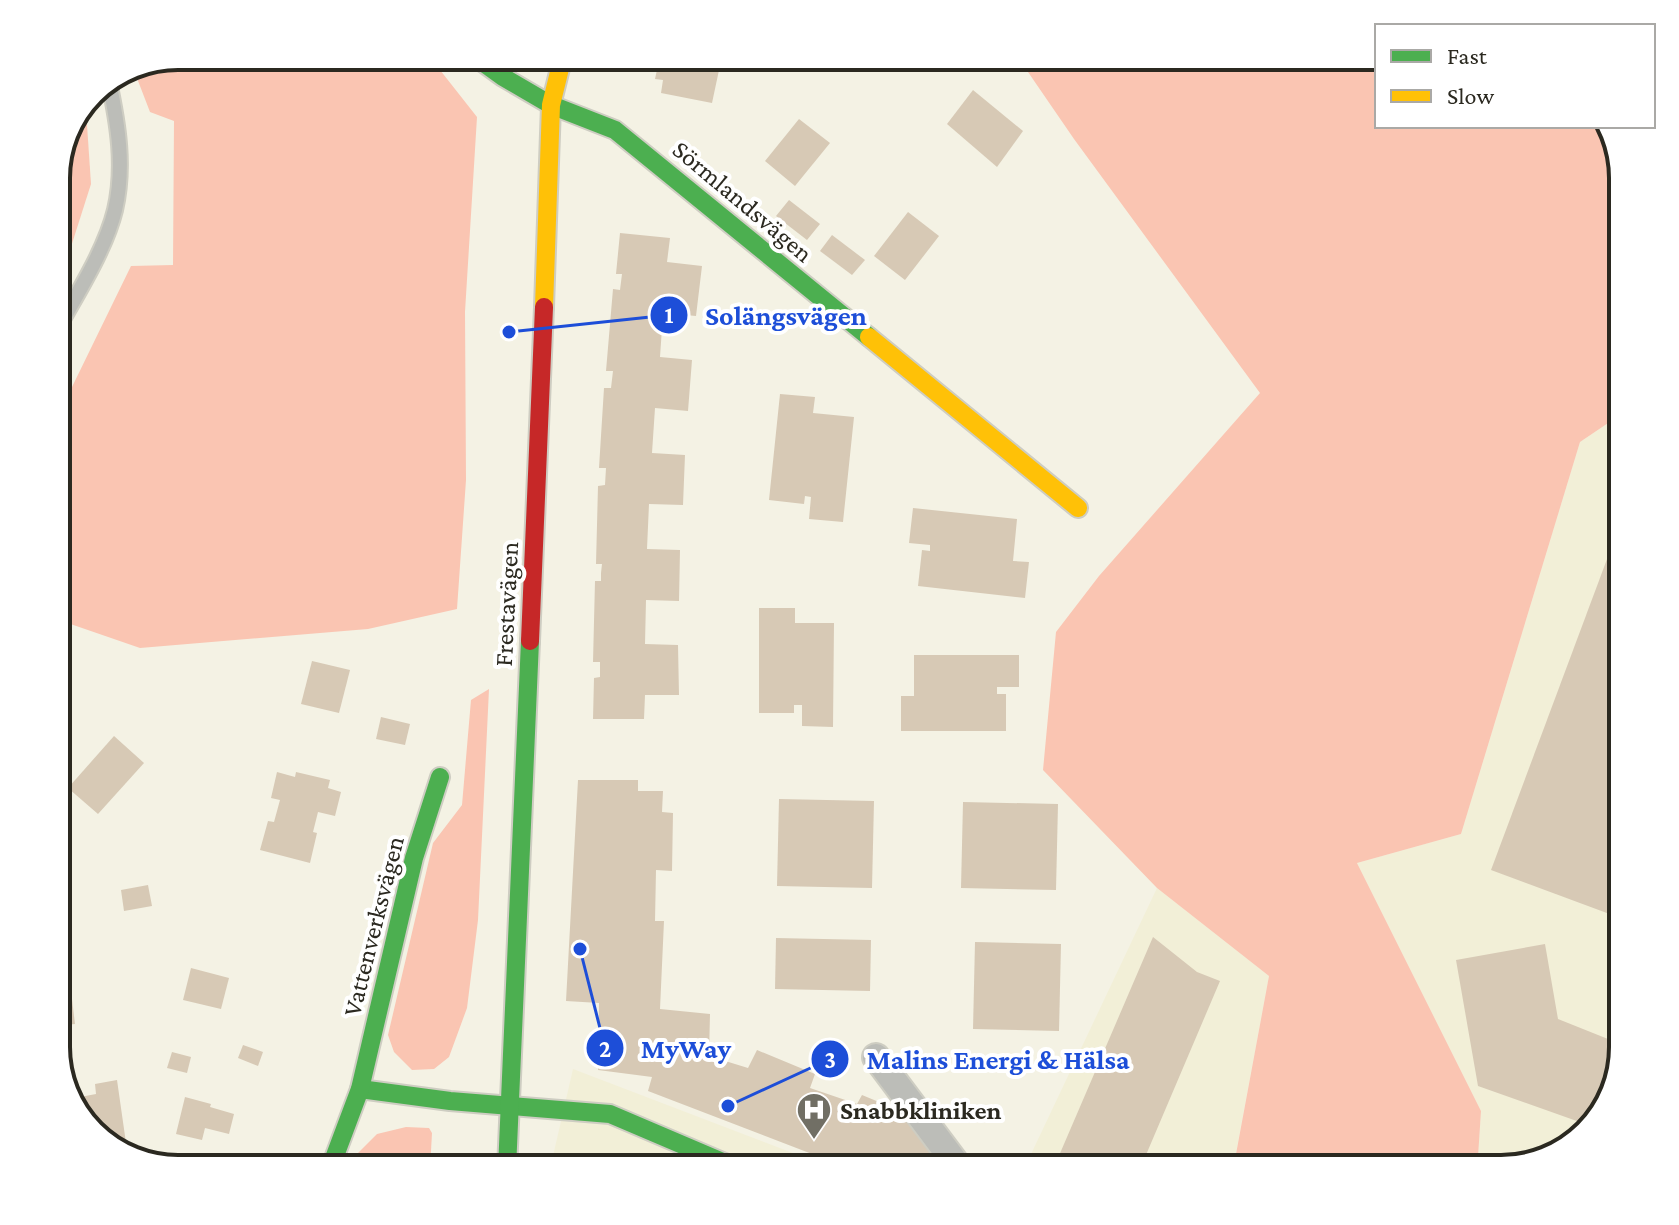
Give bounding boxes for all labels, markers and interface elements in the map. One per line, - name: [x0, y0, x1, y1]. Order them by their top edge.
- legend: [1375, 24, 1655, 128]
- text: Fast: [1447, 42, 1488, 69]
- text: Slow: [1447, 82, 1494, 109]
- street label: Sörmlandsvägen: [667, 135, 818, 268]
- callout: Solängsvägen: [649, 289, 883, 341]
- text: Solängsvägen: [705, 300, 867, 331]
- text: 1: [665, 301, 674, 328]
- street label: Frestavägen: [489, 541, 524, 667]
- street label: Vattenverksvägen: [337, 833, 410, 1019]
- callout: MyWay: [585, 1022, 747, 1074]
- text: MyWay: [641, 1033, 732, 1064]
- callout: Malins Energi & Hälsa: [810, 1033, 1146, 1085]
- text: 2: [599, 1035, 611, 1062]
- text: Malins Energi & Hälsa: [866, 1044, 1130, 1075]
- text: 3: [824, 1046, 836, 1073]
- hospital icon: Snabbkliniken: [795, 1091, 833, 1141]
- place label: Snabbkliniken: [840, 1096, 1001, 1125]

